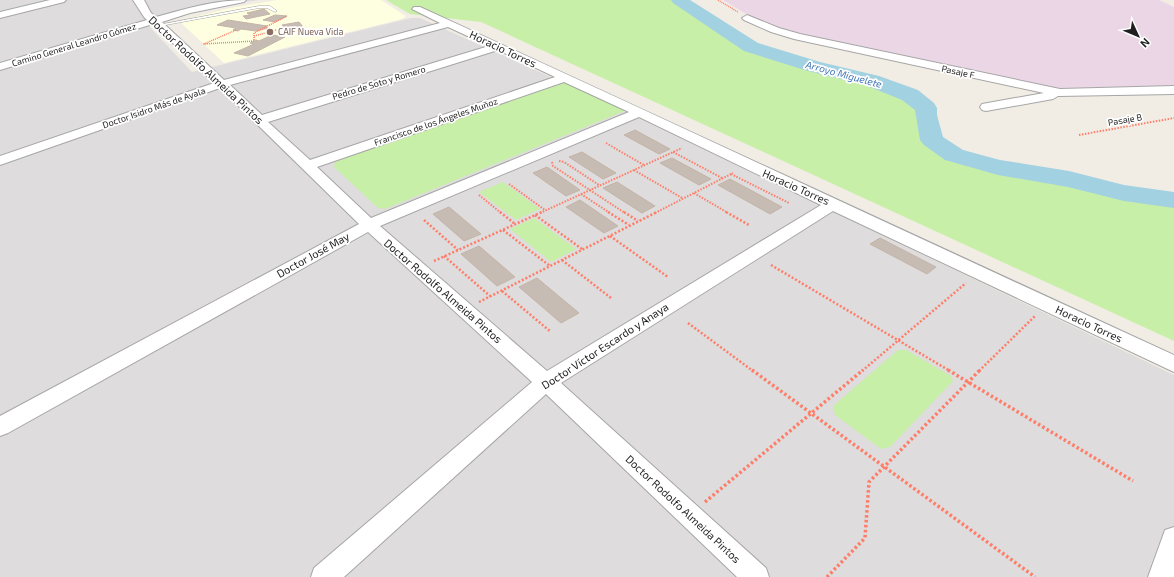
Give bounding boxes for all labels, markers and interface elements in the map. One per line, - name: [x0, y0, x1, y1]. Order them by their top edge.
- street label: Doctor Rodolfo Almeida Pintos: [146, 13, 267, 127]
- north arrow: [1118, 16, 1158, 56]
- street label: Camino General Leandro Gómez: [10, 20, 138, 69]
- place label: CAIF Nueva Vida: [278, 26, 343, 37]
- marker: CAIF Nueva Vida: [265, 27, 275, 37]
- street label: Horacio Torres: [468, 27, 539, 70]
- text: N: [1138, 36, 1153, 51]
- water label: Arroyo Miguelete: [803, 58, 884, 91]
- street label: Pedro de Soto y Romero: [331, 63, 427, 102]
- street label: Pasaje F: [940, 63, 976, 80]
- street label: Doctor Isidro Más de Ayala: [101, 85, 207, 130]
- street label: Francisco de los Ángeles Muñoz: [372, 94, 499, 148]
- street label: Pasaje B: [1107, 111, 1143, 128]
- street label: Horacio Torres: [761, 166, 832, 207]
- street label: Doctor José May: [274, 229, 352, 280]
- street label: Doctor Rodolfo Almeida Pintos: [382, 236, 505, 346]
- street label: Doctor Víctor Escardo y Anaya: [539, 300, 671, 392]
- street label: Horacio Torres: [1054, 302, 1125, 345]
- street label: Doctor Rodolfo Almeida Pintos: [623, 452, 744, 566]

